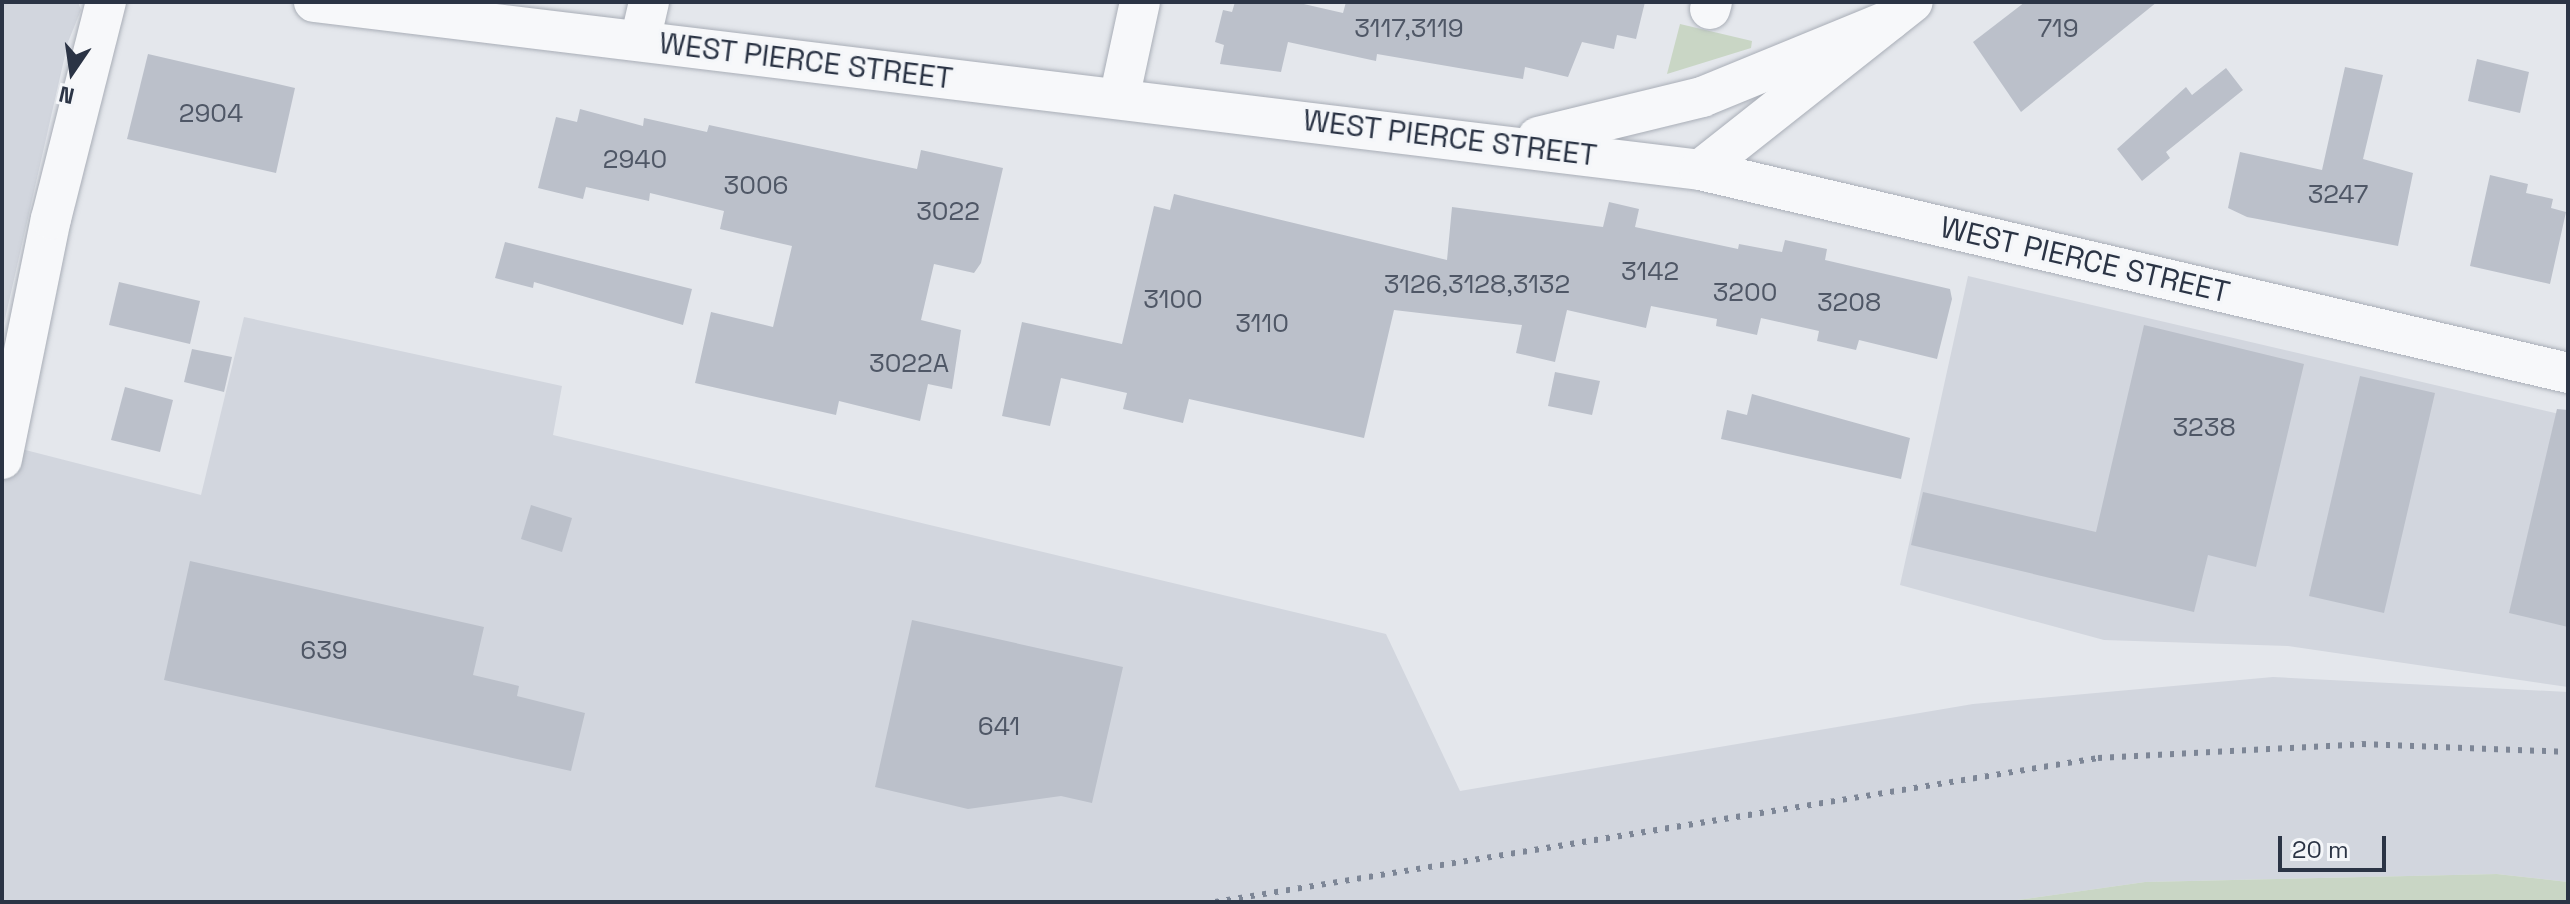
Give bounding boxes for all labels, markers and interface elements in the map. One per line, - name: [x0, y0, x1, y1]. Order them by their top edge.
- house number: 3117,3119: [1354, 13, 1464, 45]
- house number: 719: [2037, 13, 2079, 45]
- street label: WEST PIERCE STREET: [657, 25, 955, 97]
- north arrow: [32, 32, 112, 112]
- text: N: [56, 80, 77, 111]
- house number: 2904: [179, 98, 243, 130]
- street label: WEST PIERCE STREET: [1301, 102, 1599, 174]
- house number: 2940: [603, 144, 667, 176]
- house number: 3006: [724, 170, 788, 202]
- house number: 3247: [2308, 179, 2368, 211]
- house number: 3022: [916, 196, 980, 228]
- street label: WEST PIERCE STREET: [1936, 209, 2234, 311]
- house number: 3142: [1621, 256, 1679, 288]
- house number: 3126,3128,3132: [1384, 269, 1570, 301]
- house number: 3200: [1713, 277, 1777, 309]
- house number: 3100: [1143, 284, 1203, 316]
- house number: 3208: [1817, 287, 1881, 319]
- house number: 3110: [1235, 308, 1289, 340]
- house number: 3022A: [869, 348, 949, 380]
- house number: 3238: [2172, 412, 2236, 444]
- house number: 639: [300, 635, 348, 667]
- house number: 641: [978, 711, 1020, 743]
- scale bar: [2282, 820, 2390, 870]
- text: 20 m: [2292, 834, 2349, 865]

